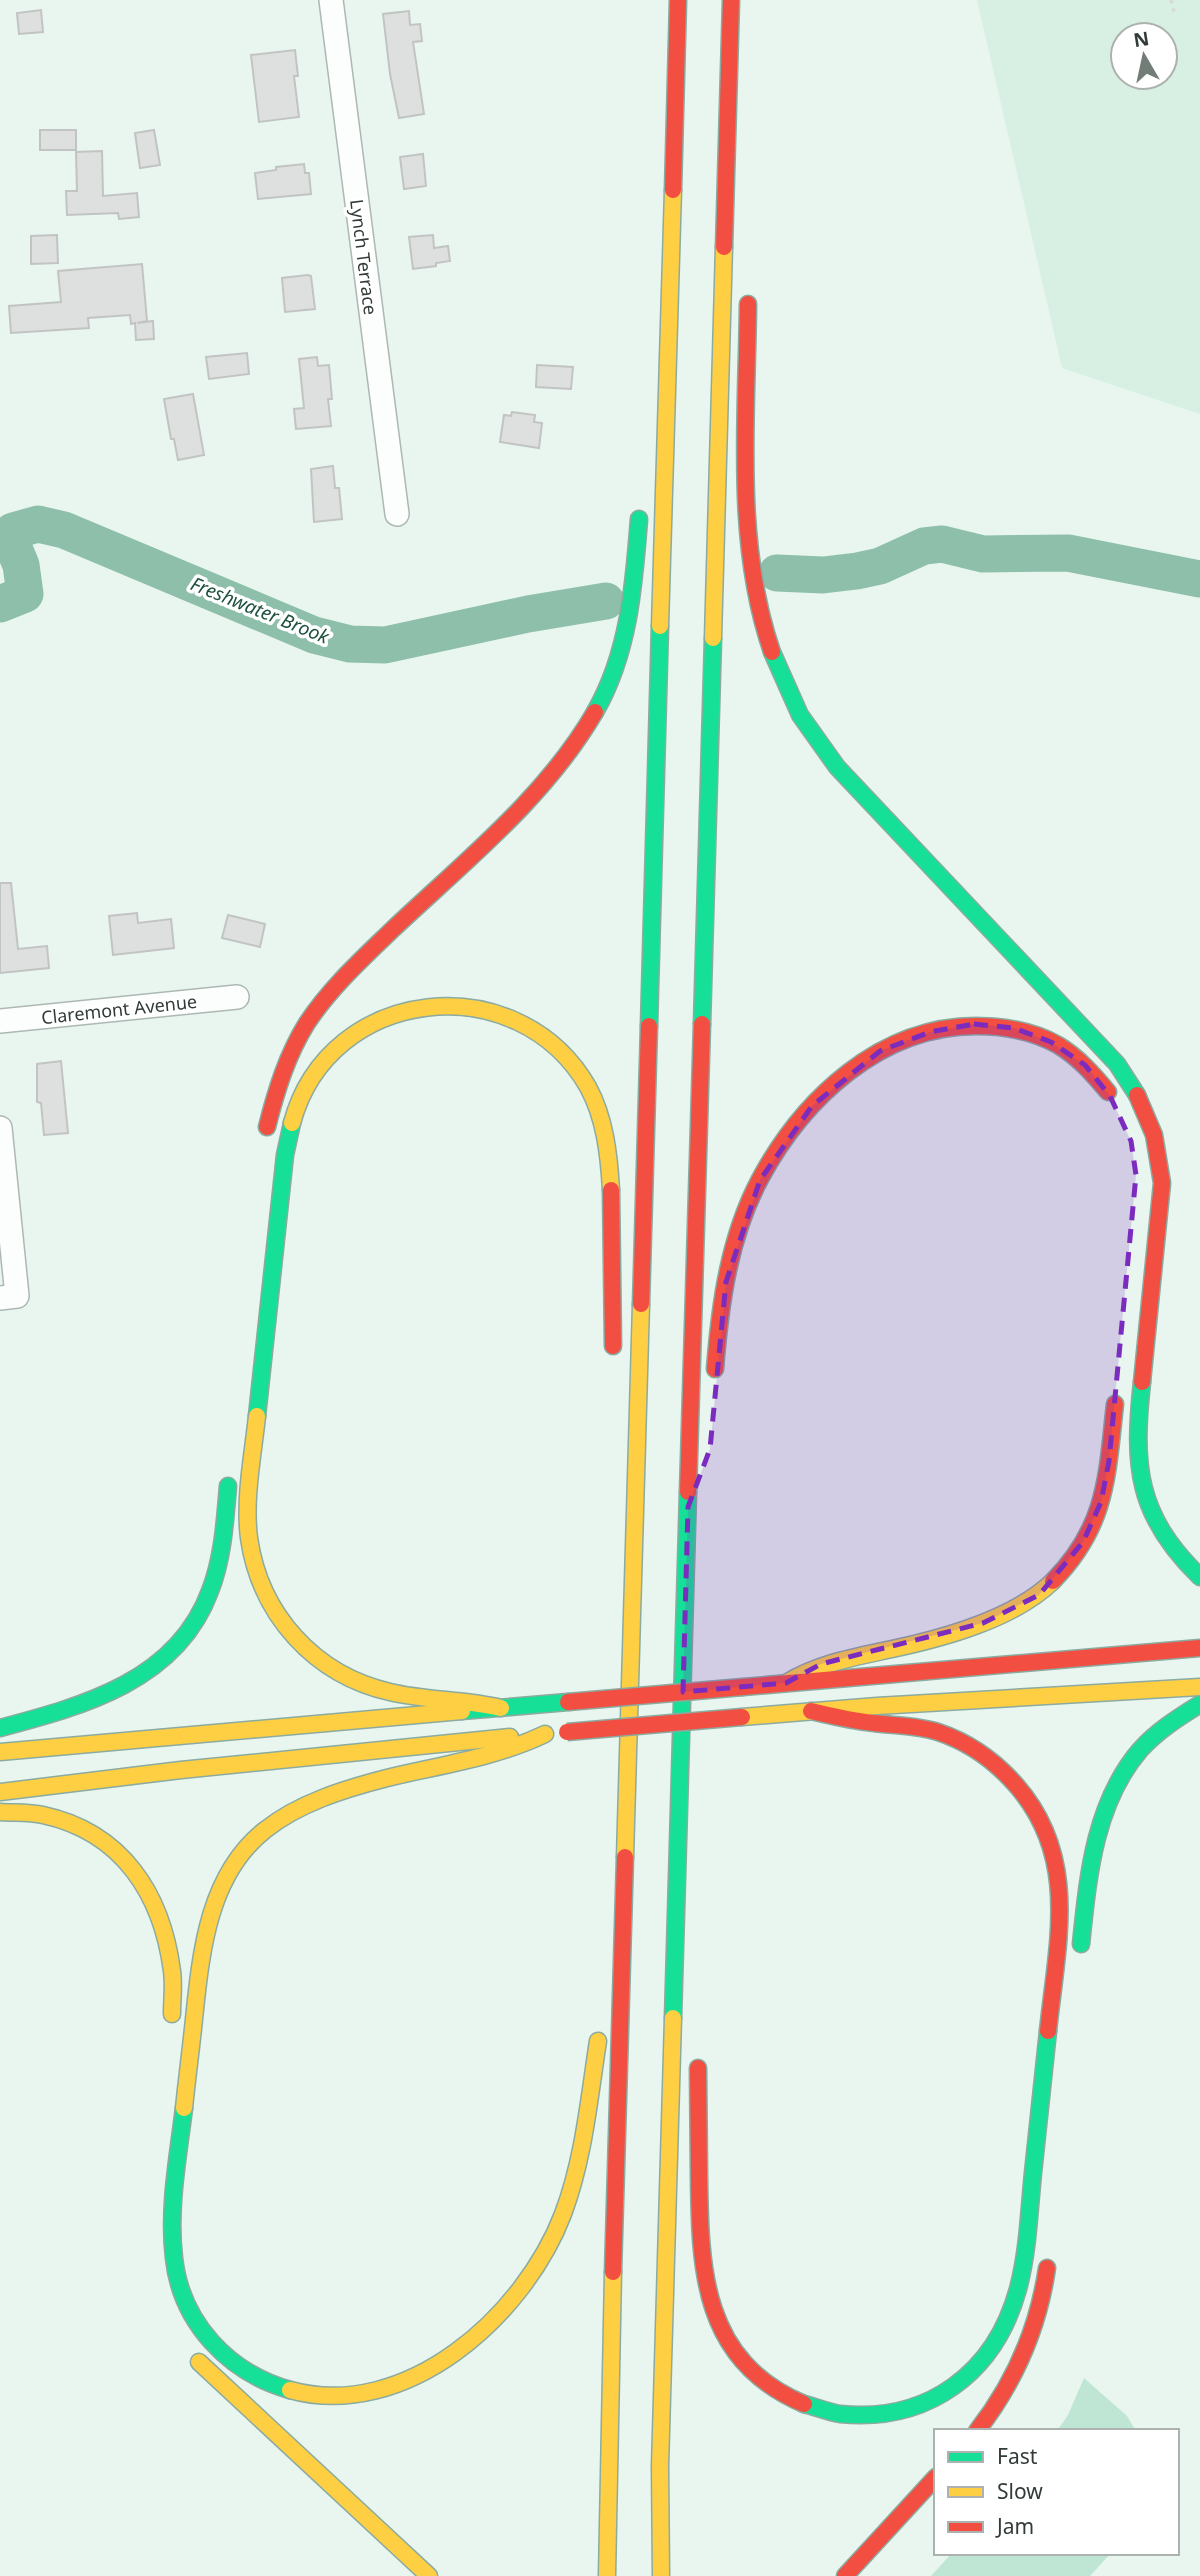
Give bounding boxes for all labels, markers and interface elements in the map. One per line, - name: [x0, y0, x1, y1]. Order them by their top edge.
- north arrow: [1109, 21, 1179, 91]
- text: N: [1132, 25, 1151, 53]
- street label: Lynch Terrace: [345, 198, 383, 316]
- water label: Freshwater Brook: [187, 570, 334, 650]
- street label: Claremont Avenue: [40, 989, 198, 1029]
- legend: [934, 2429, 1179, 2555]
- text: Fast: [997, 2442, 1038, 2470]
- text: Slow: [997, 2477, 1043, 2505]
- text: Jam: [995, 2512, 1034, 2540]

